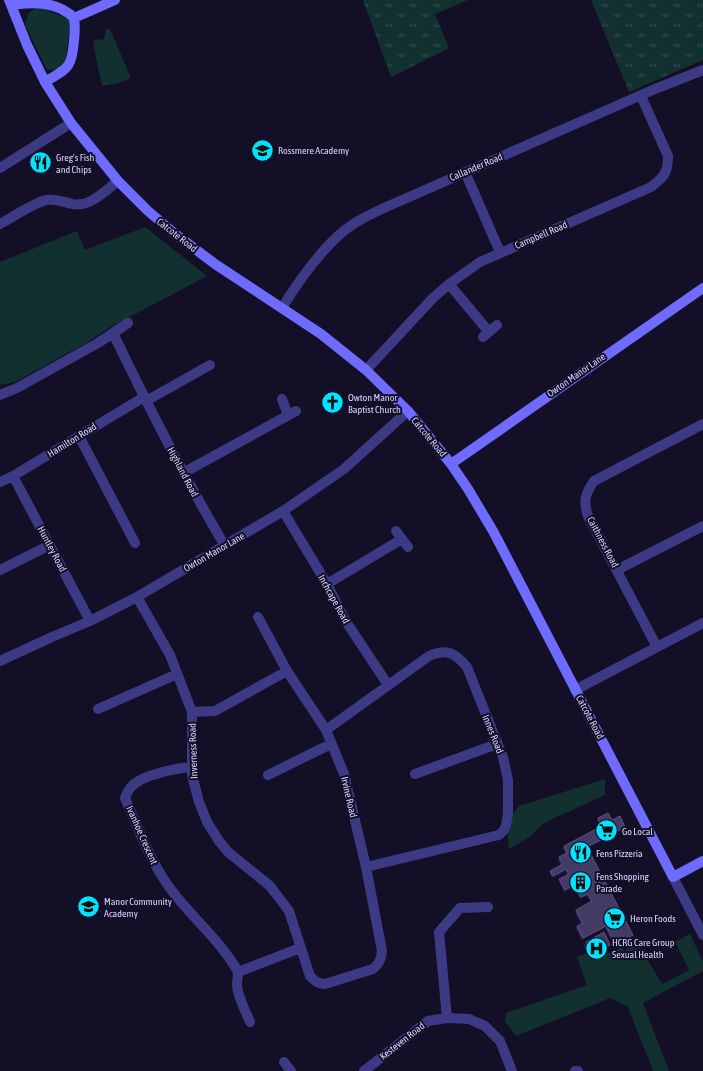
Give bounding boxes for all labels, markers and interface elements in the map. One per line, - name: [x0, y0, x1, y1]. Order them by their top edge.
- school or university icon: Rossmere Academy: [250, 137, 276, 163]
- place label: Rossmere Academy: [278, 145, 349, 156]
- restaurant icon: Greg's Fish and Chips: [28, 150, 54, 176]
- street label: Callander Road: [448, 151, 504, 183]
- place label: Greg's Fish and Chips: [56, 152, 94, 175]
- street label: Catcote Road: [155, 216, 200, 254]
- street label: Campbell Road: [513, 219, 569, 251]
- street label: Owton Manor Lane: [545, 351, 608, 399]
- church icon: Owton Manor Baptist Church: [319, 390, 345, 416]
- place label: Owton Manor Baptist Church: [348, 392, 401, 415]
- street label: Catcote Road: [409, 415, 449, 459]
- street label: Hamilton Road: [46, 421, 99, 459]
- street label: Highland Road: [165, 445, 201, 499]
- street label: Caithness Road: [585, 515, 621, 570]
- street label: Huntley Road: [35, 524, 69, 574]
- street label: Owton Manor Lane: [182, 530, 247, 574]
- street label: Inchcape Road: [316, 573, 352, 626]
- street label: Catcote Road: [574, 693, 606, 741]
- street label: Innes Road: [480, 713, 506, 755]
- street label: Inverness Road: [187, 723, 199, 779]
- street label: Irvine Road: [339, 775, 359, 819]
- street label: Ivanhoe Crescent: [124, 804, 160, 866]
- supermarket icon: Go Local: [594, 818, 620, 844]
- place label: Go Local: [622, 826, 653, 837]
- restaurant icon: Fens Pizzeria: [568, 840, 594, 866]
- place label: Fens Pizzeria: [596, 848, 643, 859]
- building icon: Fens Shopping Parade: [568, 869, 594, 895]
- place label: Fens Shopping Parade: [596, 871, 649, 894]
- school or university icon: Manor Community Academy: [76, 894, 102, 920]
- place label: Manor Community Academy: [104, 896, 172, 919]
- supermarket icon: Heron Foods: [602, 905, 628, 931]
- place label: Heron Foods: [630, 913, 676, 924]
- hospital icon: HCRG Care Group Sexual Health: [583, 935, 609, 961]
- place label: HCRG Care Group Sexual Health: [612, 937, 675, 960]
- street label: Kesteven Road: [377, 1020, 427, 1062]

